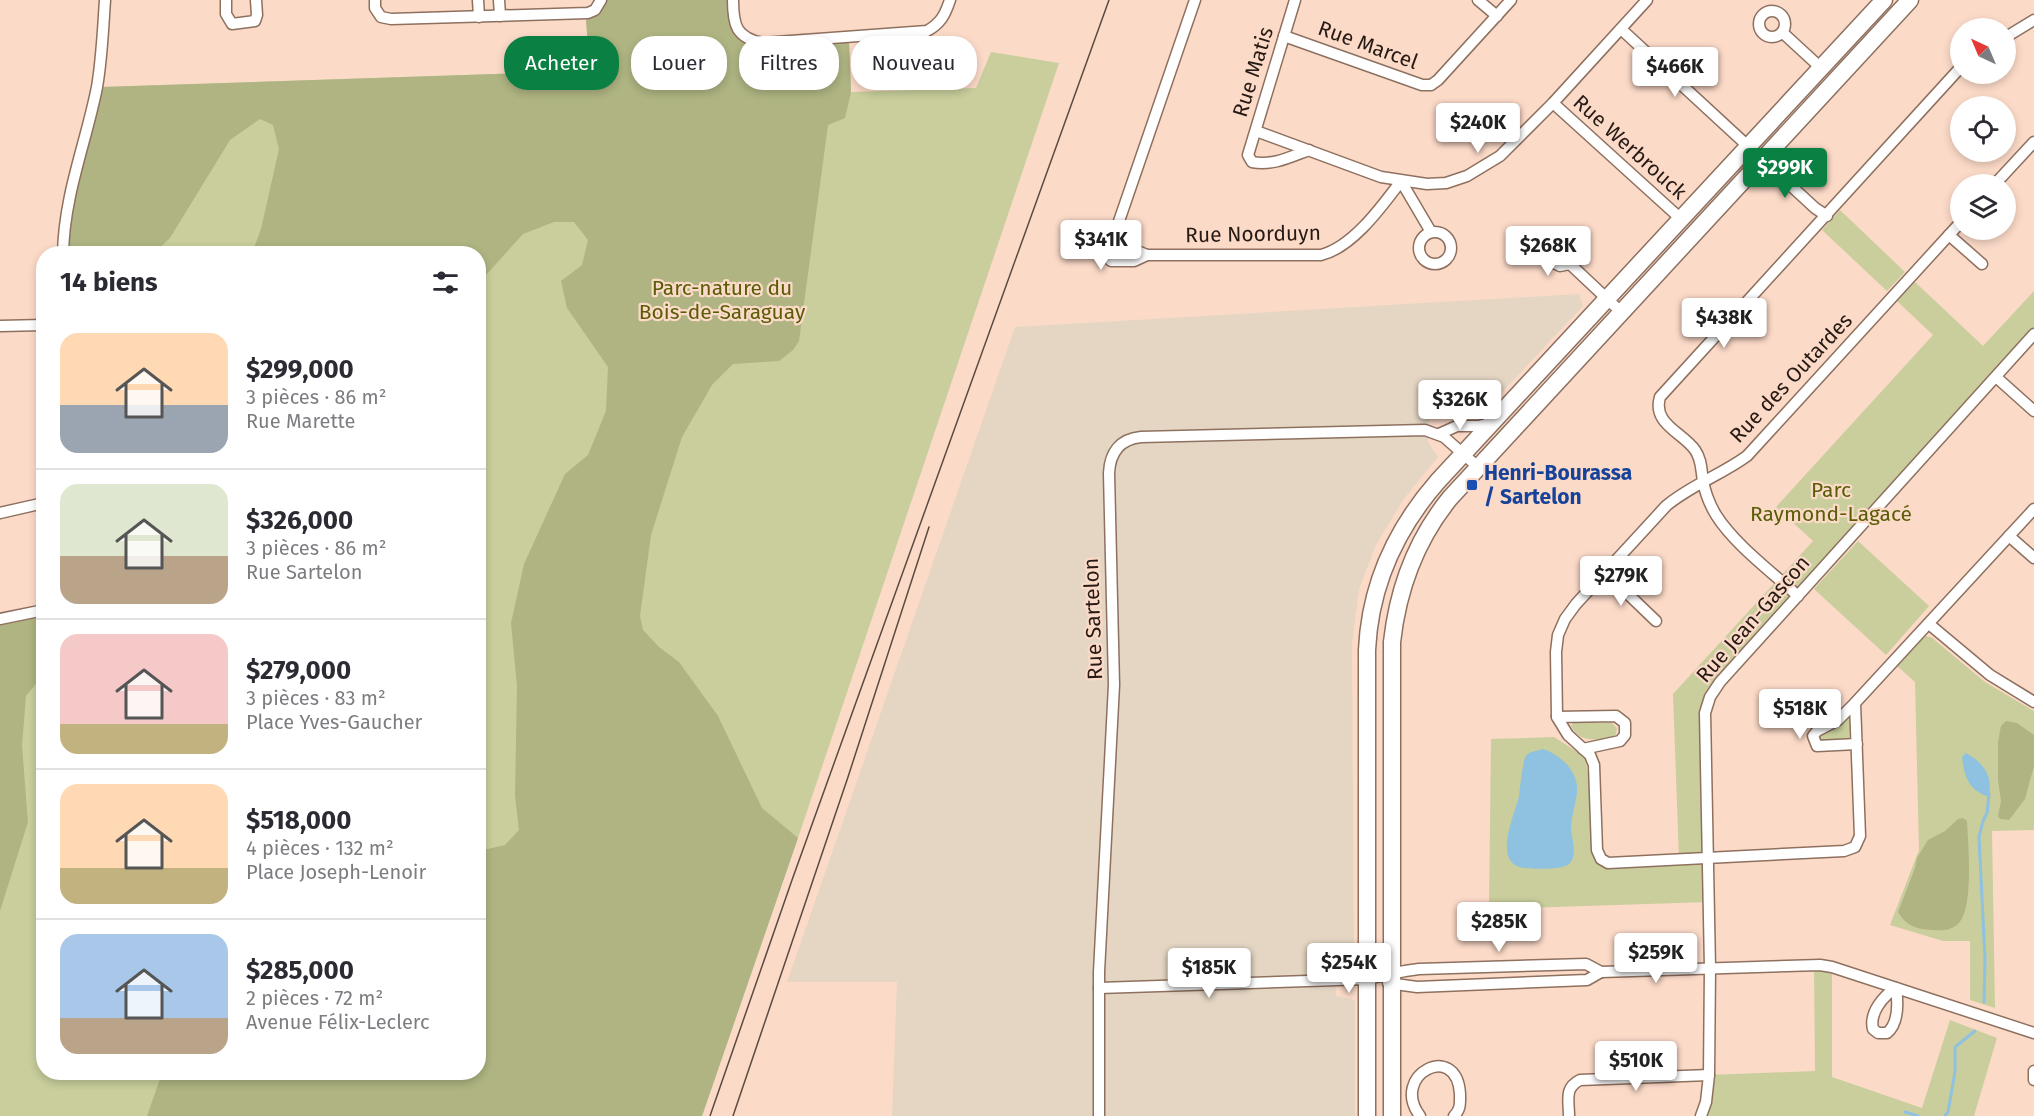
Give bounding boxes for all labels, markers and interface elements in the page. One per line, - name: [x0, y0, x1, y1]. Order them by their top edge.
- street label: Rue Marcel: [1315, 15, 1421, 75]
- north arrow: [1950, 18, 2016, 84]
- map controls: [1950, 18, 2016, 240]
- street label: Rue Matis: [1227, 24, 1279, 120]
- chip: Acheter: [504, 36, 619, 90]
- chip: Louer: [631, 36, 727, 90]
- chip: Filtres: [739, 36, 839, 90]
- chip: Nouveau: [851, 36, 977, 90]
- pin: $466K: [1633, 47, 1717, 98]
- text: $466K: [1646, 54, 1704, 78]
- street label: Rue Werbrouck: [1568, 89, 1692, 205]
- button: locate: [1950, 96, 2016, 162]
- pin: $240K: [1436, 103, 1520, 154]
- text: $240K: [1450, 110, 1506, 134]
- pin: $299K: [1743, 148, 1827, 199]
- text: $299K: [1757, 155, 1813, 179]
- button: layers: [1950, 174, 2016, 240]
- pin: $341K: [1059, 220, 1143, 271]
- street label: Rue Noorduyn: [1185, 220, 1321, 248]
- pin: $268K: [1506, 226, 1590, 277]
- text: $341K: [1074, 227, 1128, 251]
- text: $268K: [1520, 233, 1576, 257]
- icon: filters: [429, 266, 462, 299]
- text: 14 biens: [60, 267, 158, 298]
- park label: Parc-nature du Bois-de-Saraguay: [639, 275, 806, 325]
- pin: $438K: [1682, 298, 1766, 349]
- text: $438K: [1696, 305, 1752, 329]
- street label: Rue des Outardes: [1724, 307, 1858, 448]
- text: $299,000: [246, 354, 354, 385]
- icon: home: [108, 357, 180, 429]
- pin: $326K: [1418, 380, 1502, 431]
- text: 3 pièces · 86 m²: [246, 385, 387, 409]
- text: $326K: [1432, 387, 1488, 411]
- text: Rue Marette: [246, 409, 355, 433]
- place label: Henri-Bourassa / Sartelon: [1484, 460, 1632, 510]
- park label: Parc Raymond-Lagacé: [1750, 477, 1912, 527]
- marker: Henri-Bourassa / Sartelon: [1465, 478, 1479, 492]
- text: $326,000: [246, 505, 353, 536]
- icon: home: [108, 508, 180, 580]
- text: 3 pièces · 86 m²: [246, 536, 387, 560]
- street label: Rue Jean-Gascon: [1691, 550, 1815, 688]
- pin: $279K: [1579, 556, 1663, 607]
- street label: Rue Sartelon: [1078, 557, 1108, 681]
- text: Rue Sartelon: [246, 560, 362, 584]
- text: $279K: [1594, 563, 1648, 587]
- text: $279,000: [246, 655, 351, 686]
- icon: home: [108, 658, 180, 730]
- text: 3 pièces · 83 m²: [246, 686, 386, 710]
- pin: $518K: [1758, 689, 1842, 740]
- text: $518K: [1773, 696, 1827, 720]
- text: Place Yves-Gaucher: [246, 710, 422, 734]
- text: $518,000: [246, 805, 351, 836]
- icon: home: [108, 808, 180, 880]
- text: 4 pièces · 132 m²: [246, 836, 394, 860]
- text: Place Joseph-Lenoir: [246, 860, 426, 884]
- pin: $285K: [1457, 902, 1541, 953]
- text: $285K: [1471, 909, 1527, 933]
- pin: $259K: [1614, 933, 1698, 984]
- text: $259K: [1628, 940, 1684, 964]
- pin: $254K: [1307, 943, 1391, 994]
- pin: $185K: [1167, 948, 1251, 999]
- text: $254K: [1321, 950, 1377, 974]
- text: $285,000: [246, 955, 354, 986]
- text: $185K: [1182, 955, 1236, 979]
- icon: home: [108, 958, 180, 1030]
- text: 2 pièces · 72 m²: [246, 986, 383, 1010]
- text: Avenue Félix-Leclerc: [246, 1010, 430, 1034]
- pin: $510K: [1594, 1041, 1678, 1092]
- text: $510K: [1609, 1048, 1663, 1072]

